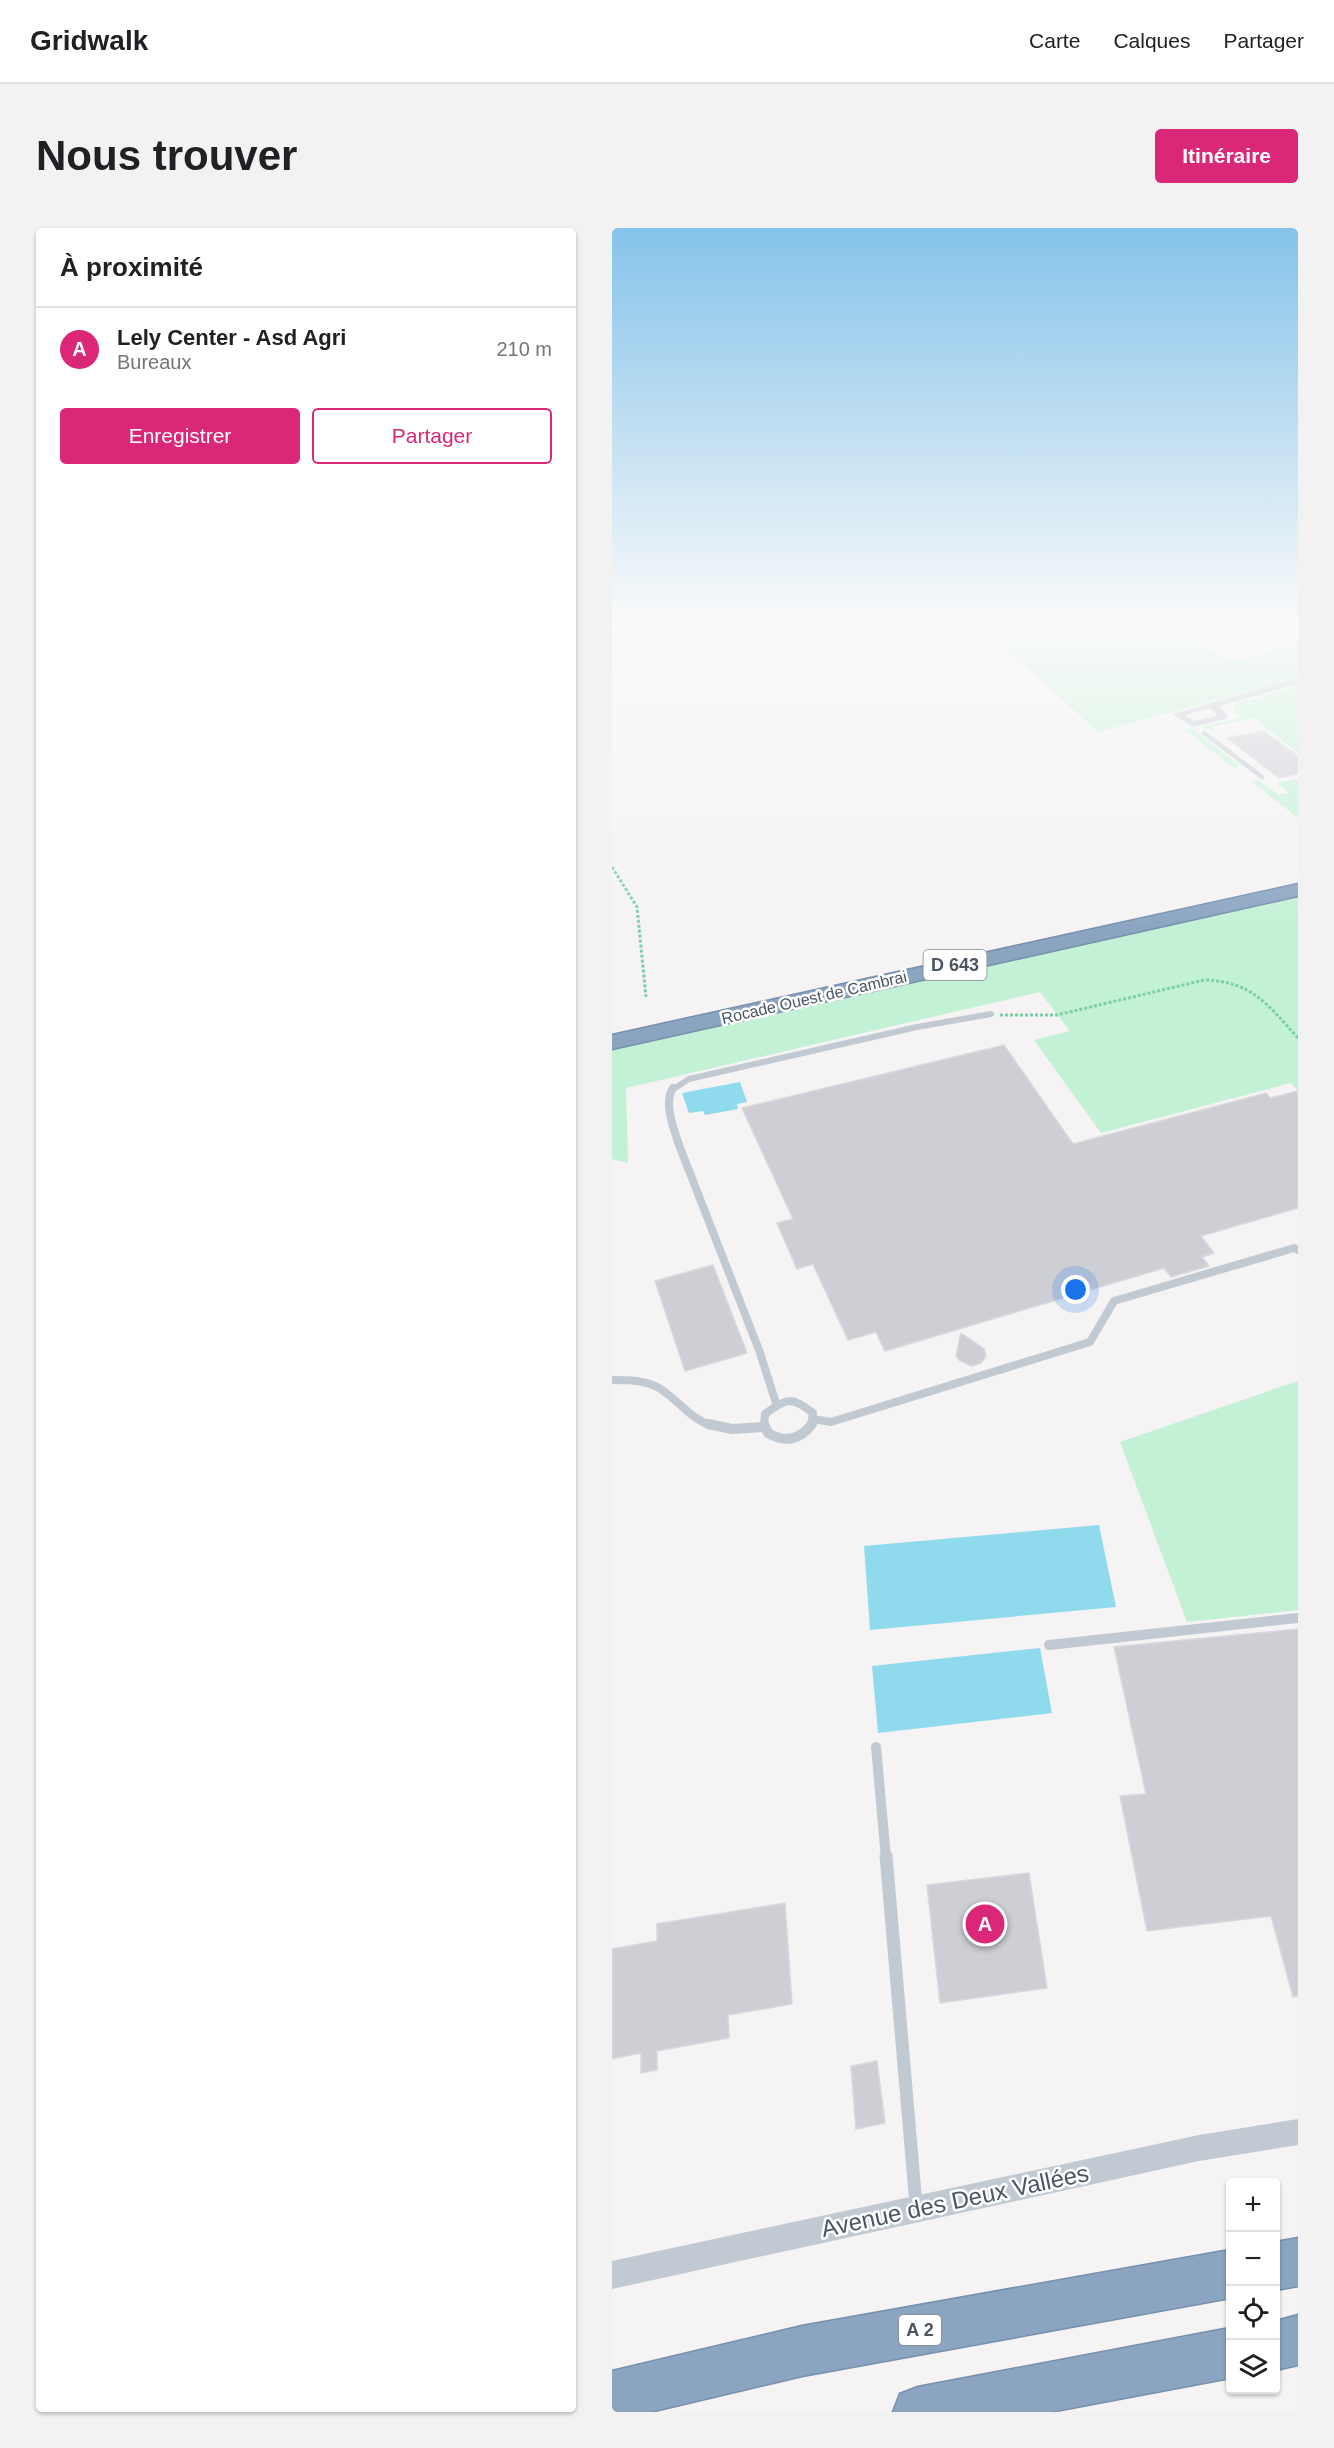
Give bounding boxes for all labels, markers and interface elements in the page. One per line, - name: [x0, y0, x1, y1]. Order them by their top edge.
- text: Gridwalk: [30, 25, 148, 56]
- text: Carte: [1029, 29, 1080, 52]
- text: Calques: [1113, 29, 1190, 52]
- text: Partager: [1223, 29, 1304, 52]
- button: Itinéraire: [1155, 129, 1298, 183]
- text: Nous trouver: [36, 132, 297, 179]
- text: À proximité: [60, 252, 203, 282]
- text: Lely Center - Asd Agri: [117, 325, 346, 350]
- text: A: [72, 338, 87, 360]
- text: 210 m: [496, 338, 552, 360]
- text: Bureaux: [117, 351, 192, 373]
- button: Enregistrer: [60, 408, 300, 464]
- button: Partager: [312, 408, 552, 464]
- road number: D 643: [924, 950, 986, 980]
- street label: Rocade Ouest de Cambrai: [720, 968, 908, 1027]
- your location: [1061, 1275, 1090, 1304]
- pin: A: [966, 1902, 1004, 1946]
- street label: Avenue des Deux Vallées: [819, 2159, 1091, 2242]
- map controls: [1226, 2178, 1280, 2394]
- button: +: [1226, 2178, 1280, 2232]
- button: −: [1226, 2232, 1280, 2286]
- button: locate: [1226, 2286, 1280, 2340]
- road number: A 2: [899, 2315, 941, 2345]
- button: layers: [1226, 2340, 1280, 2394]

